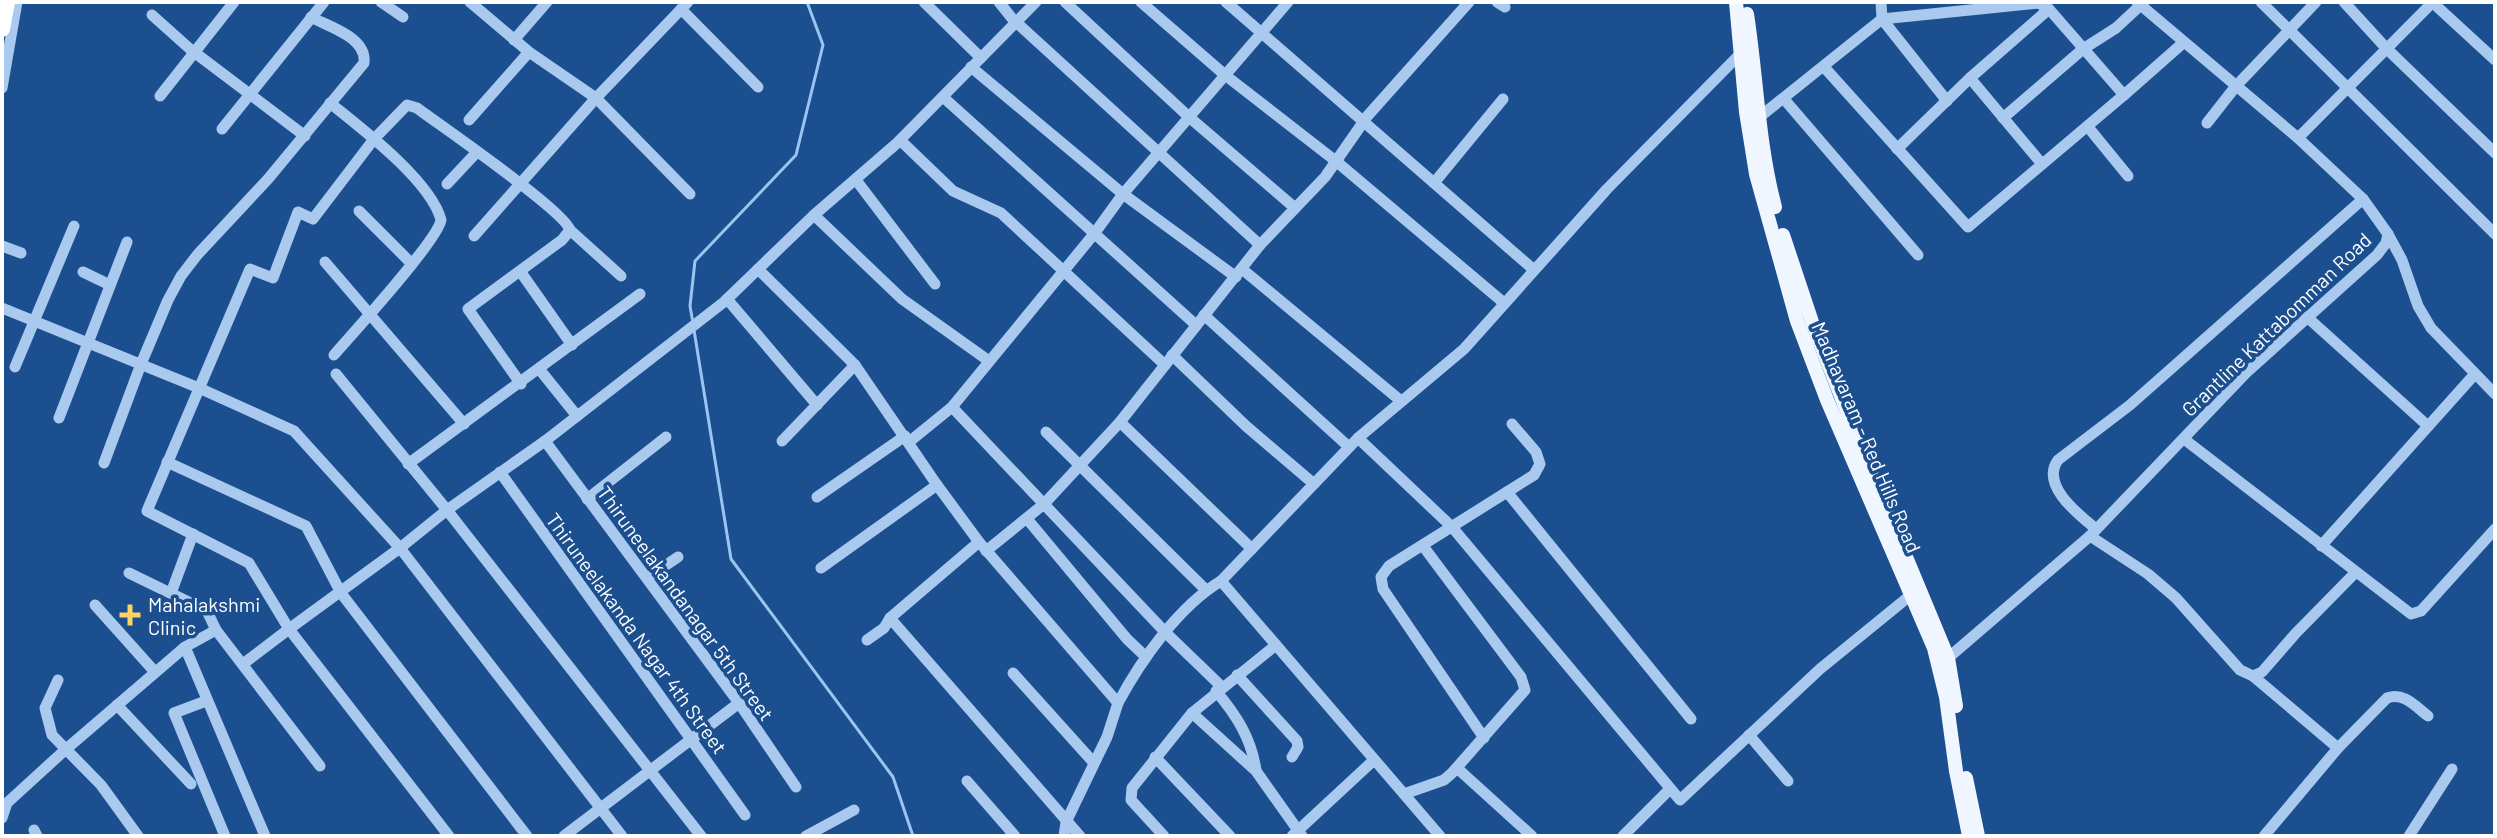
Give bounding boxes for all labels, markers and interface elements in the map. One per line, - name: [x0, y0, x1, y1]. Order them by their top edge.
- street label: Grantline Kattabomman Road: [2176, 227, 2376, 421]
- street label: Madhavaram - Red Hills Road: [1807, 318, 1927, 556]
- street label: Thiruneelakandanagar 5th Street: [593, 481, 779, 725]
- street label: Thiruneelakanda Nagar 4th Street: [542, 508, 732, 758]
- place label: Mahalakshmi Clinic: [148, 592, 260, 639]
- marker: Mahalakshmi Clinic: [119, 604, 141, 626]

